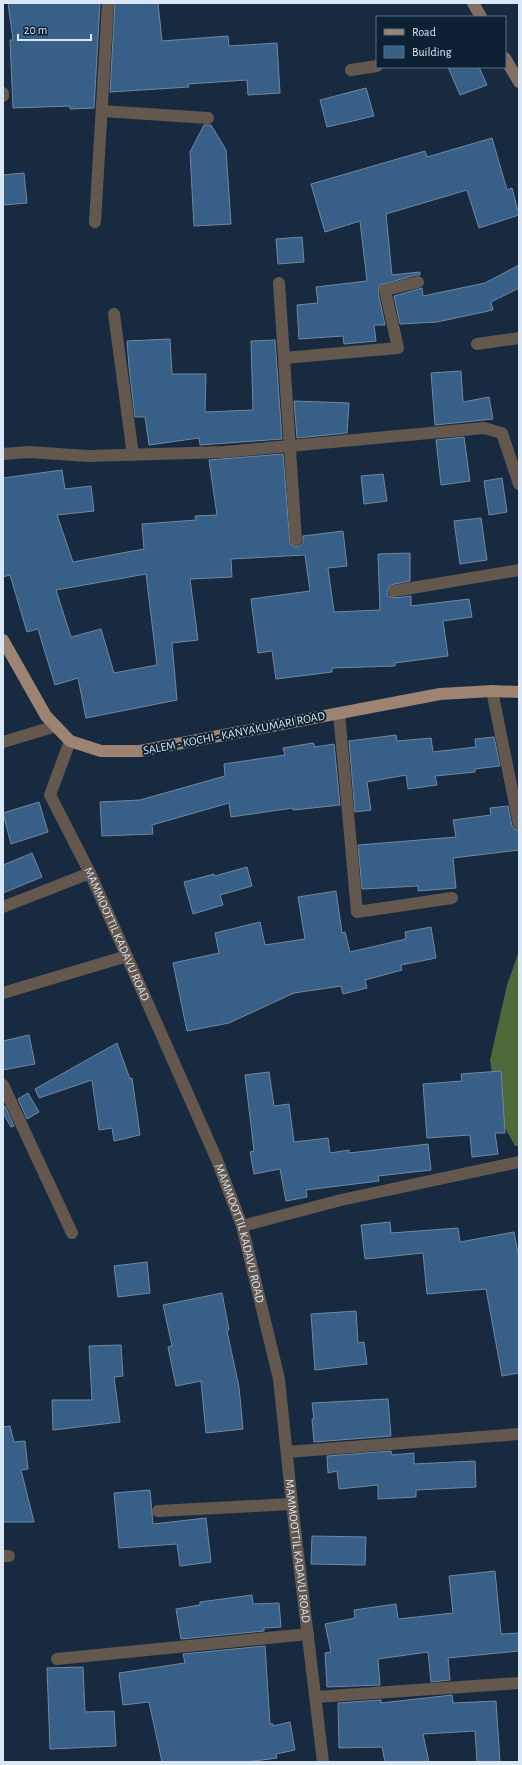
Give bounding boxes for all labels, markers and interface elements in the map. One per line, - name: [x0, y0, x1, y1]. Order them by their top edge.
- scale bar: [18, 16, 91, 42]
- legend: [376, 16, 506, 68]
- text: 20 m: [24, 24, 47, 36]
- text: Road: [412, 26, 436, 38]
- text: Building: [412, 46, 452, 58]
- street label: SALEM - KOCHI - KANYAKUMARI ROAD: [142, 709, 326, 757]
- street label: MAMMOOTTIL KADAVU ROAD: [82, 865, 152, 1003]
- street label: MAMMOOTTIL KADAVU ROAD: [213, 1162, 266, 1304]
- street label: MAMMOOTTIL KADAVU ROAD: [283, 1478, 312, 1624]

